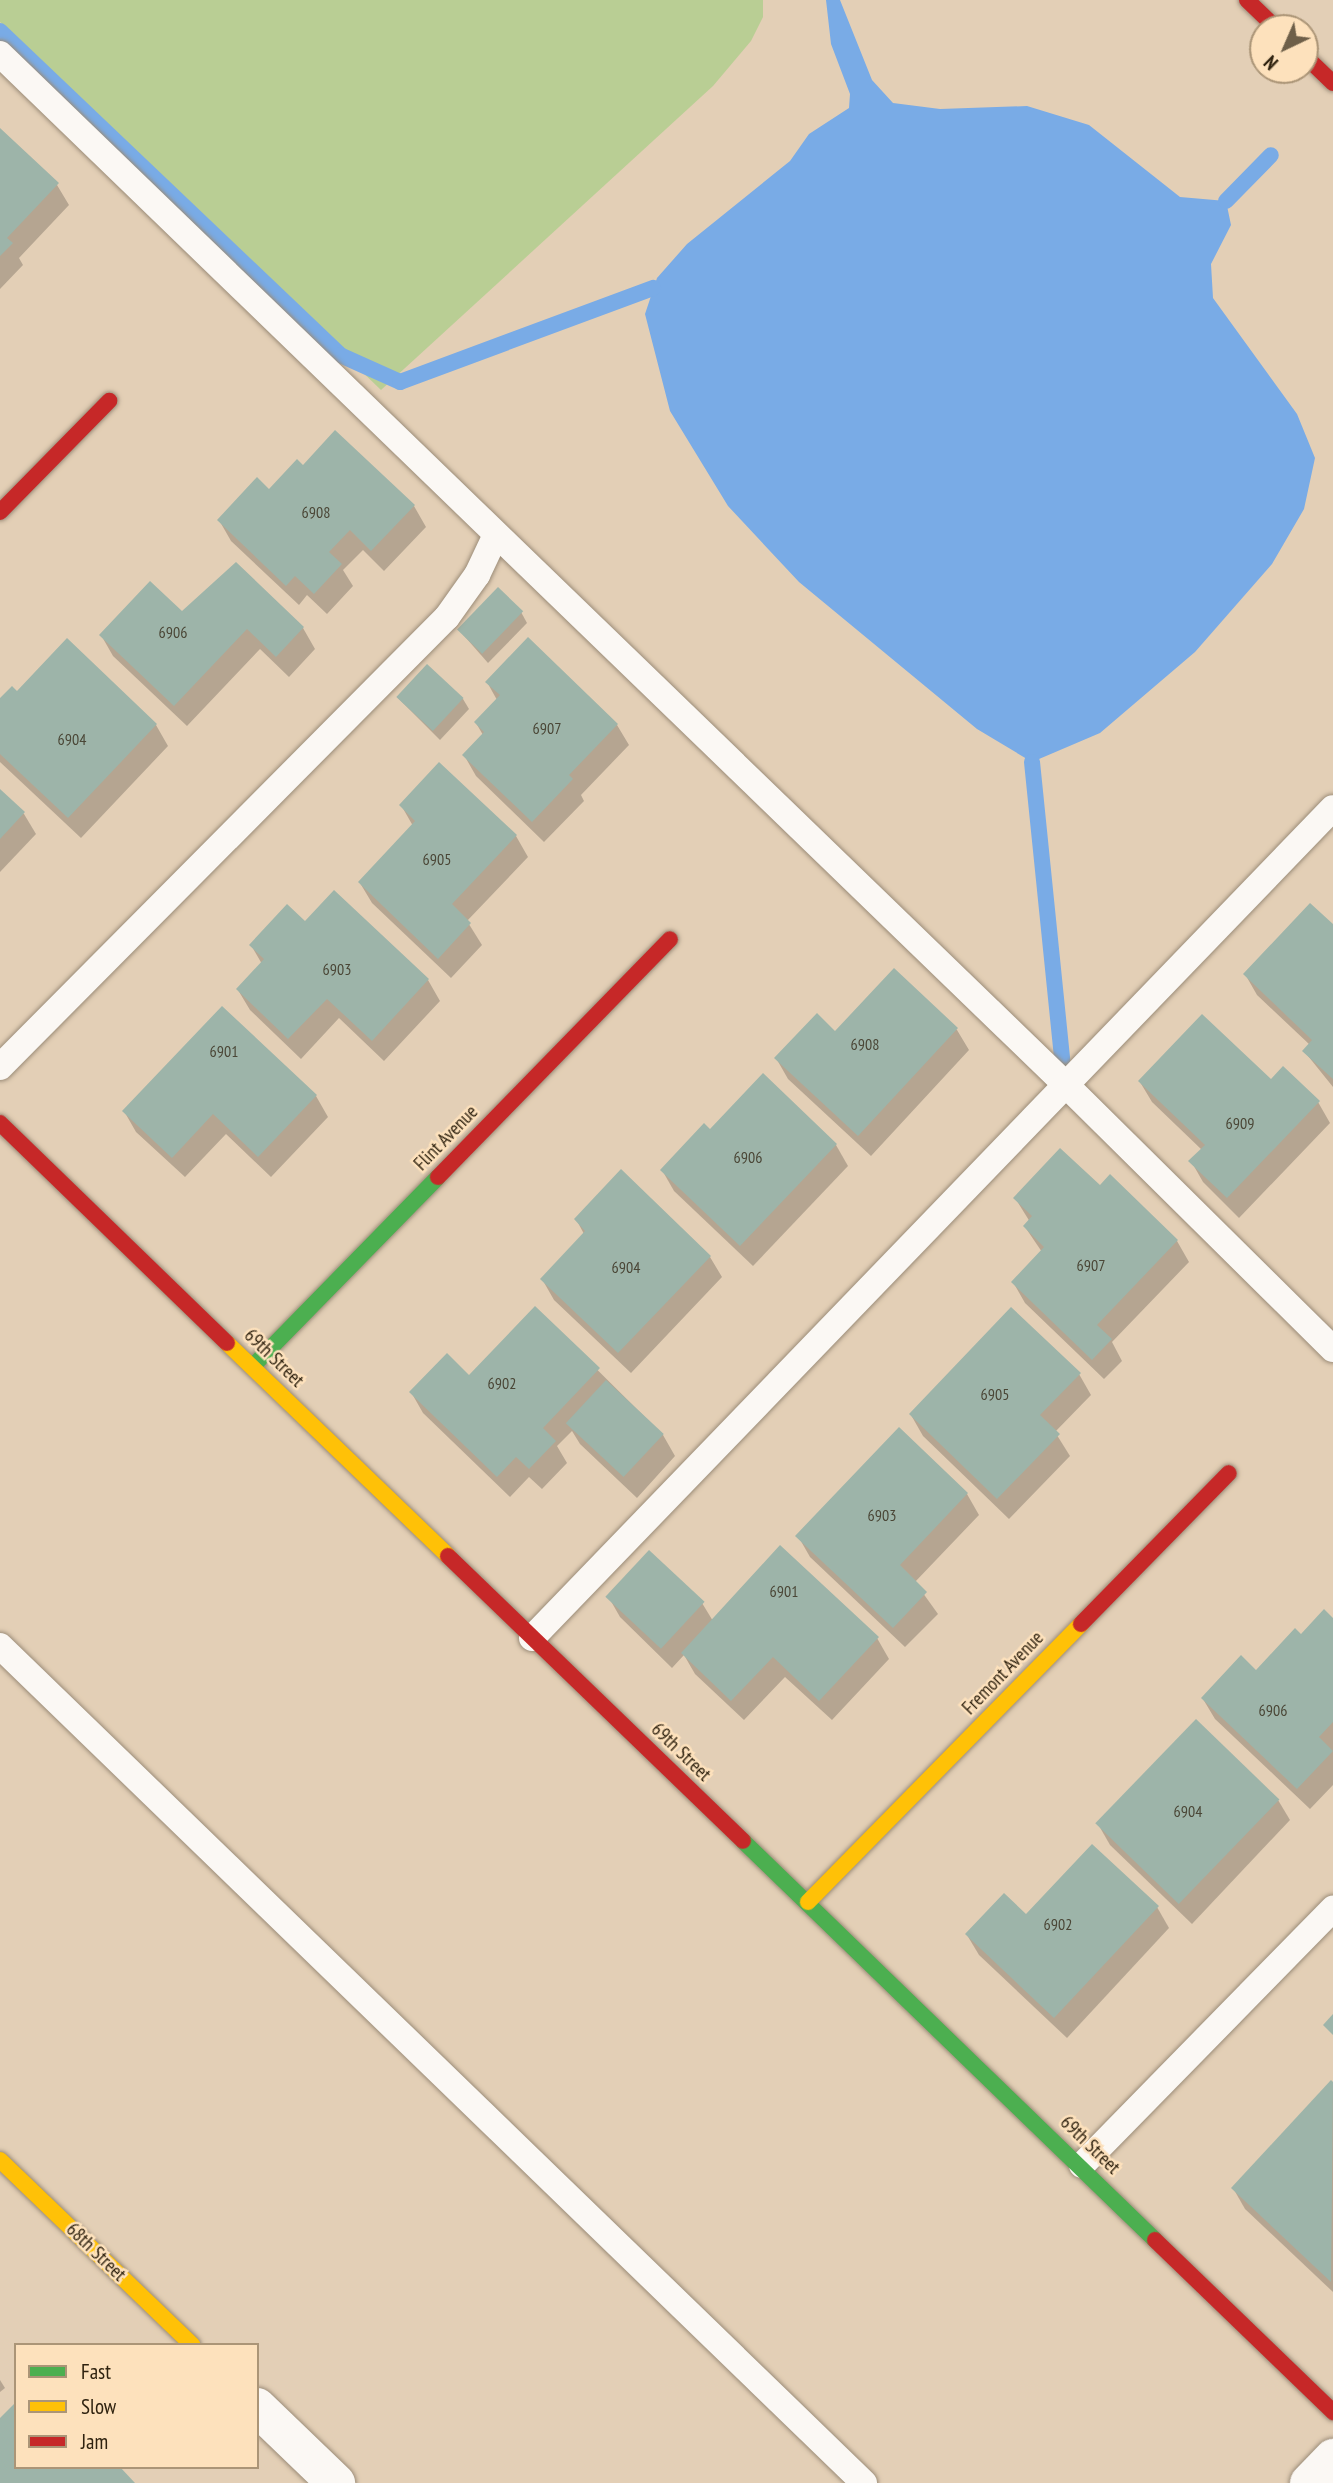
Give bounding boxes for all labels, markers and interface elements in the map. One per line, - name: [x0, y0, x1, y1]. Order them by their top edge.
- north arrow: [1249, 14, 1319, 84]
- text: N: [1259, 50, 1283, 75]
- house number: 6908: [302, 502, 330, 522]
- house number: 6906: [159, 622, 187, 642]
- house number: 6907: [533, 718, 561, 738]
- house number: 6904: [58, 729, 86, 749]
- house number: 6905: [423, 849, 451, 869]
- house number: 6903: [323, 959, 351, 979]
- house number: 6908: [851, 1034, 879, 1054]
- house number: 6901: [210, 1041, 238, 1061]
- street label: Flint Avenue: [409, 1101, 483, 1175]
- house number: 6909: [1226, 1113, 1254, 1133]
- house number: 6906: [734, 1147, 762, 1167]
- house number: 6907: [1077, 1255, 1105, 1275]
- house number: 6904: [612, 1257, 640, 1277]
- street label: 69th Street: [239, 1324, 309, 1392]
- house number: 6902: [488, 1373, 516, 1393]
- house number: 6905: [981, 1384, 1009, 1404]
- house number: 6903: [868, 1505, 896, 1525]
- house number: 6901: [770, 1581, 798, 1601]
- street label: Fremont Avenue: [958, 1627, 1048, 1719]
- house number: 6906: [1259, 1700, 1287, 1720]
- street label: 69th Street: [646, 1718, 716, 1786]
- house number: 6904: [1174, 1801, 1202, 1821]
- house number: 6902: [1044, 1914, 1072, 1934]
- street label: 69th Street: [1055, 2111, 1125, 2179]
- street label: 68th Street: [61, 2218, 131, 2286]
- legend: [14, 2343, 259, 2469]
- text: Fast: [81, 2358, 111, 2385]
- text: Slow: [81, 2393, 116, 2420]
- text: Jam: [81, 2428, 108, 2455]

